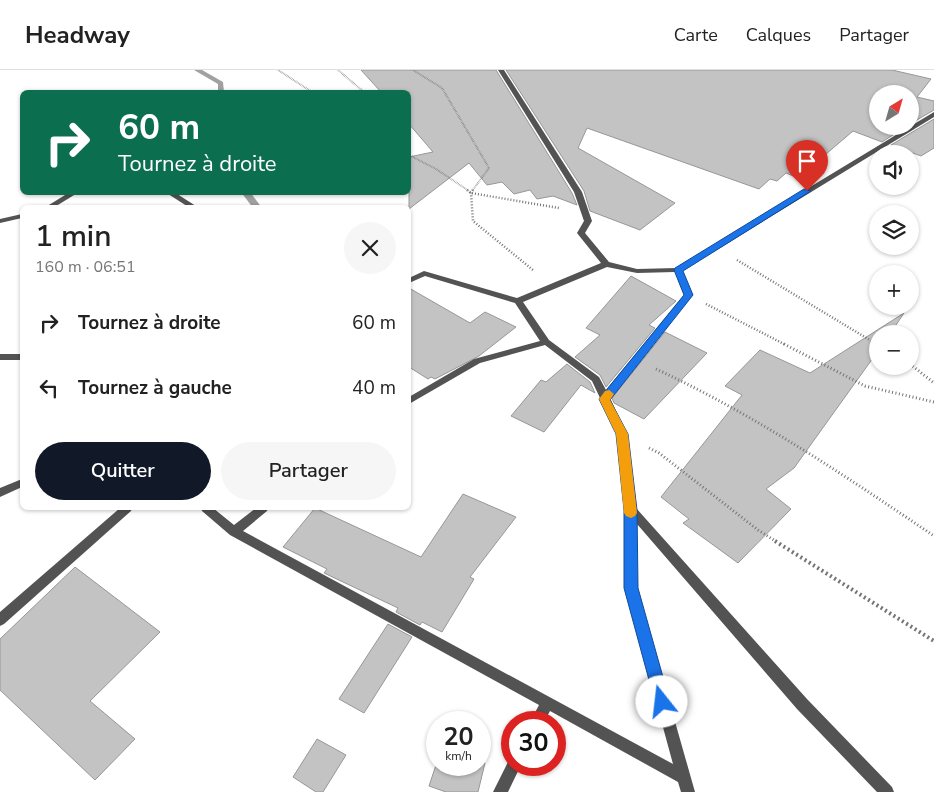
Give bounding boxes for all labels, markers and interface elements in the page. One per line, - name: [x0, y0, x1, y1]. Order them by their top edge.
- text: Headway: [25, 19, 130, 51]
- text: Carte: [674, 23, 718, 47]
- text: Calques: [746, 23, 811, 47]
- text: Partager: [839, 23, 909, 47]
- north arrow: [869, 85, 919, 135]
- map controls: [869, 85, 919, 375]
- text: 60 m: [118, 104, 200, 151]
- icon: right: [35, 110, 100, 175]
- pin: [786, 140, 828, 191]
- button: sound: [869, 145, 919, 195]
- icon: arrive: [793, 147, 821, 175]
- text: Tournez à droite: [118, 149, 277, 179]
- button: layers: [869, 205, 919, 255]
- text: 1 min: [35, 216, 111, 257]
- button: close: [344, 222, 396, 274]
- text: 160 m · 06:51: [35, 256, 136, 278]
- button: +: [869, 265, 919, 315]
- icon: right: [35, 309, 63, 337]
- text: Tournez à droite: [78, 310, 221, 336]
- text: 60 m: [352, 310, 396, 336]
- button: −: [869, 325, 919, 375]
- icon: left: [35, 374, 63, 402]
- text: Tournez à gauche: [78, 375, 232, 401]
- text: 40 m: [352, 375, 396, 401]
- button: Quitter: [35, 442, 211, 500]
- button: Partager: [221, 442, 396, 500]
- position arrow: [635, 675, 687, 727]
- speed limit sign: 30: [501, 711, 566, 776]
- text: 20: [443, 720, 474, 754]
- text: km/h: [445, 748, 472, 764]

